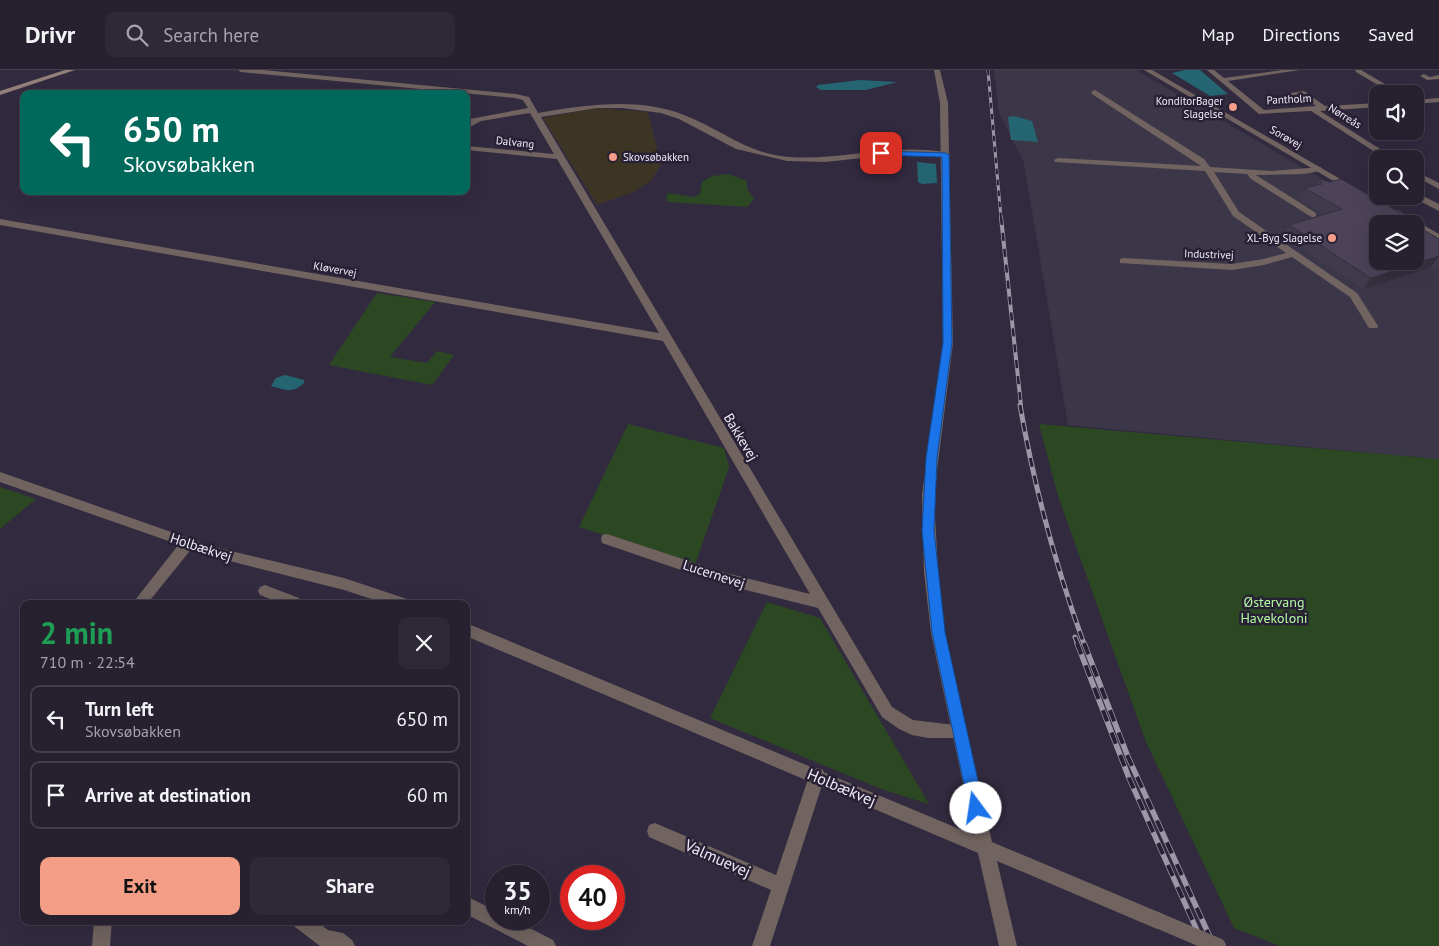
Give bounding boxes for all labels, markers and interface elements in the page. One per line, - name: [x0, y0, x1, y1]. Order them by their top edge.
- search box: [105, 12, 455, 57]
- text: Drivr: [25, 19, 75, 50]
- icon: search: [123, 21, 151, 49]
- text: Search here: [163, 23, 259, 47]
- text: Map: [1202, 23, 1234, 46]
- text: Directions: [1262, 23, 1340, 46]
- text: Saved: [1368, 23, 1414, 46]
- map controls: [1369, 85, 1424, 270]
- button: sound: [1369, 85, 1424, 140]
- street label: Pantholm: [1266, 91, 1312, 107]
- place label: KonditorBager Slagelse: [1156, 94, 1223, 121]
- street label: Nørreås: [1326, 100, 1364, 132]
- marker: KonditorBager Slagelse: [1227, 101, 1239, 113]
- text: 650 m: [123, 106, 220, 152]
- icon: left: [40, 110, 105, 175]
- street label: Sorøvej: [1267, 122, 1305, 152]
- pin: [860, 132, 902, 174]
- street label: Dalvang: [495, 133, 535, 151]
- icon: arrive: [867, 139, 895, 167]
- text: Skovsøbakken: [123, 150, 255, 178]
- place label: Skovsøbakken: [623, 150, 689, 164]
- button: search: [1369, 150, 1424, 205]
- marker: Skovsøbakken: [607, 151, 619, 163]
- button: layers: [1369, 215, 1424, 270]
- place label: XL-Byg Slagelse: [1247, 231, 1322, 245]
- marker: XL-Byg Slagelse: [1326, 232, 1338, 244]
- street label: Industrivej: [1184, 246, 1234, 262]
- street label: Kløvervej: [312, 258, 358, 280]
- street label: Bakkevej: [720, 410, 762, 464]
- street label: Holbækvej: [168, 529, 234, 565]
- street label: Lucernevej: [681, 556, 747, 592]
- park label: Østervang Havekoloni: [1240, 593, 1308, 627]
- text: 2 min: [40, 613, 113, 652]
- button: close: [398, 617, 450, 669]
- text: 710 m · 22:54: [40, 652, 135, 672]
- text: Turn left: [85, 697, 154, 721]
- icon: left: [42, 705, 70, 733]
- text: 650 m: [396, 707, 448, 731]
- text: Skovsøbakken: [85, 721, 181, 741]
- street label: Holbækvej: [805, 764, 879, 810]
- icon: arrive: [42, 781, 70, 809]
- position arrow: [949, 781, 1001, 833]
- text: Arrive at destination: [85, 783, 251, 807]
- text: 60 m: [407, 783, 448, 807]
- street label: Valmuevej: [681, 834, 754, 881]
- button: Exit: [40, 857, 240, 915]
- button: Share: [250, 857, 450, 915]
- speed limit sign: 40: [560, 865, 625, 930]
- text: 35: [503, 875, 532, 907]
- text: km/h: [504, 902, 531, 917]

